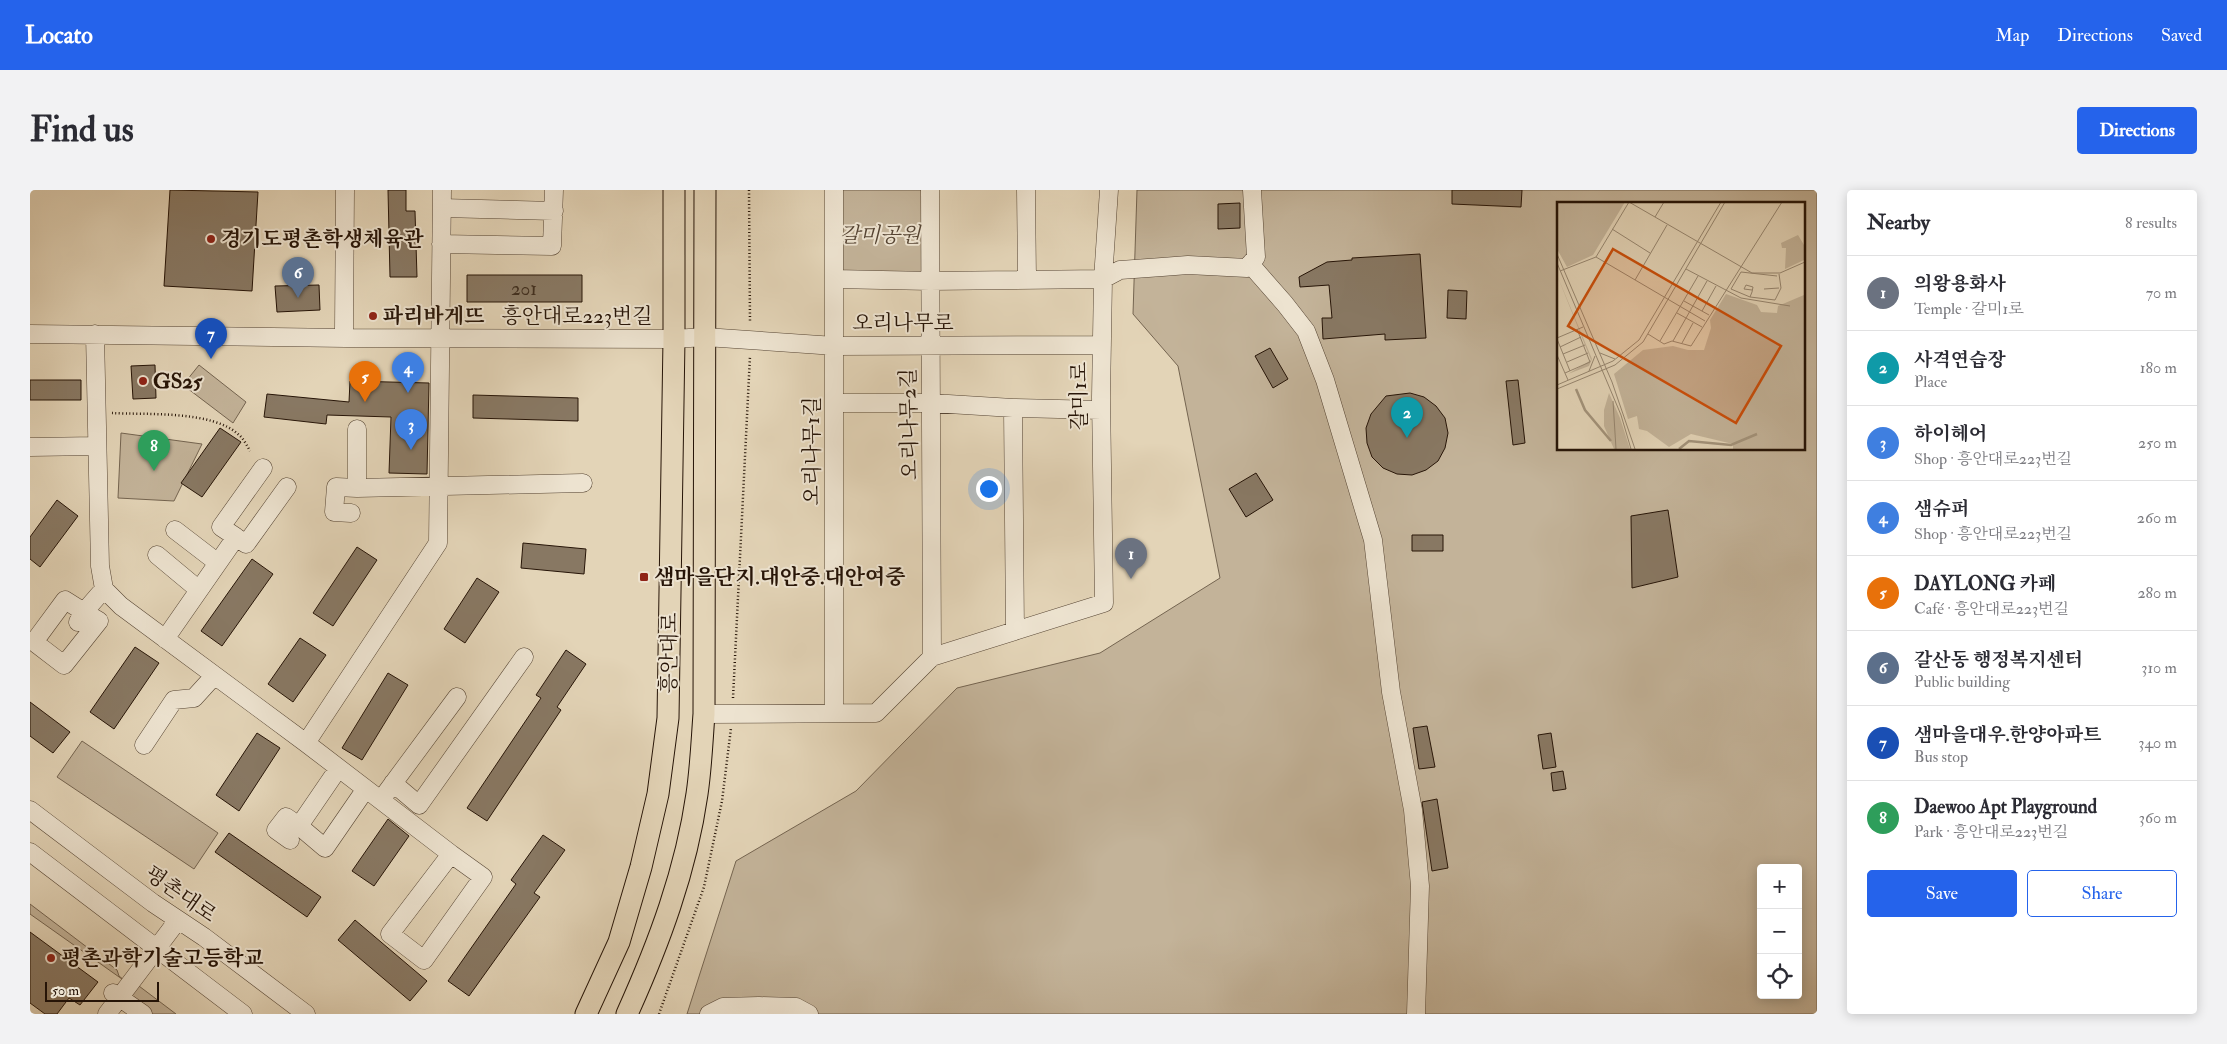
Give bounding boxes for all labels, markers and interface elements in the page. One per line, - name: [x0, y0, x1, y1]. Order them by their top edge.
- text: Locato: [25, 20, 93, 51]
- text: Map: [1996, 24, 2029, 47]
- text: Directions: [2057, 24, 2133, 47]
- text: Saved: [2161, 24, 2202, 47]
- button: Directions: [2077, 107, 2197, 154]
- text: Find us: [30, 108, 134, 152]
- inset map: [1557, 202, 1804, 450]
- text: Nearby: [1867, 209, 1930, 236]
- text: 8 results: [2125, 213, 2177, 233]
- park label: 갈미공원: [839, 222, 922, 249]
- place label: 경기도평촌학생체육관: [221, 226, 425, 253]
- marker: 경기도평촌학생체육관: [205, 233, 217, 245]
- pin: 6: [282, 257, 314, 298]
- text: 의왕용화사: [1914, 272, 2006, 296]
- house number: 201: [511, 277, 537, 301]
- text: 1: [1880, 283, 1886, 303]
- text: 70 m: [2146, 283, 2177, 303]
- text: Temple · 갈미1로: [1914, 299, 2024, 319]
- place label: 파리바게뜨: [383, 303, 484, 330]
- street label: 흥안대로223번길: [501, 303, 653, 330]
- marker: 파리바게뜨: [367, 310, 379, 322]
- street label: 오리나무로: [852, 310, 954, 337]
- pin: 7: [195, 318, 227, 359]
- text: 사격연습장: [1914, 348, 2006, 372]
- pin: 4: [392, 352, 424, 393]
- text: 2: [1879, 358, 1887, 378]
- text: 180 m: [2140, 358, 2177, 378]
- pin: 5: [349, 361, 381, 402]
- street label: 갈미1로: [1066, 362, 1093, 430]
- place label: GS25: [153, 368, 203, 395]
- street label: 오리나무2길: [895, 368, 924, 480]
- text: Place: [1914, 372, 1947, 392]
- marker: GS25: [137, 375, 149, 387]
- street label: 오리나무1길: [799, 397, 826, 505]
- pin: 2: [1391, 397, 1423, 438]
- pin: 3: [395, 409, 427, 450]
- text: 하이헤어: [1914, 422, 1987, 446]
- pin: 8: [138, 430, 170, 471]
- text: 3: [1880, 433, 1886, 453]
- text: 250 m: [2138, 433, 2177, 453]
- text: Shop · 흥안대로223번길: [1914, 449, 2072, 469]
- your location: [976, 476, 1002, 502]
- text: 샘슈퍼: [1914, 497, 1969, 521]
- text: 4: [1879, 508, 1887, 528]
- text: 260 m: [2137, 508, 2177, 528]
- text: Shop · 흥안대로223번길: [1914, 524, 2072, 544]
- pin: 1: [1115, 538, 1147, 579]
- place label: 샘마을단지.대안중.대안여중: [654, 564, 906, 591]
- marker: 샘마을단지.대안중.대안여중: [638, 571, 650, 583]
- text: DAYLONG 카페: [1914, 572, 2056, 596]
- text: 5: [1879, 583, 1887, 603]
- text: 280 m: [2137, 583, 2177, 603]
- text: Café · 흥안대로223번길: [1914, 599, 2069, 619]
- street label: 흥안대로: [655, 612, 684, 694]
- text: 갈산동 행정복지센터: [1914, 648, 2083, 672]
- text: 6: [1879, 658, 1887, 678]
- text: 310 m: [2141, 658, 2177, 678]
- text: Public building: [1914, 672, 2010, 692]
- text: 샘마을대우.한양아파트: [1914, 723, 2101, 747]
- text: 7: [1879, 733, 1887, 753]
- text: 340 m: [2138, 733, 2177, 753]
- text: Bus stop: [1914, 747, 1968, 767]
- text: Daewoo Apt Playground: [1914, 795, 2097, 819]
- text: 8: [1879, 808, 1887, 828]
- text: 360 m: [2139, 808, 2177, 828]
- text: Park · 흥안대로223번길: [1914, 822, 2068, 842]
- street label: 평촌대로: [140, 860, 222, 929]
- map controls: [1757, 864, 1802, 999]
- button: +: [1757, 864, 1802, 909]
- button: Save: [1867, 870, 2017, 917]
- button: Share: [2027, 870, 2177, 917]
- button: −: [1757, 909, 1802, 954]
- place label: 평촌과학기술고등학교: [61, 945, 264, 972]
- marker: 평촌과학기술고등학교: [45, 952, 57, 964]
- button: locate: [1757, 954, 1802, 999]
- scale bar: [45, 979, 159, 1002]
- text: 50 m: [52, 982, 79, 999]

